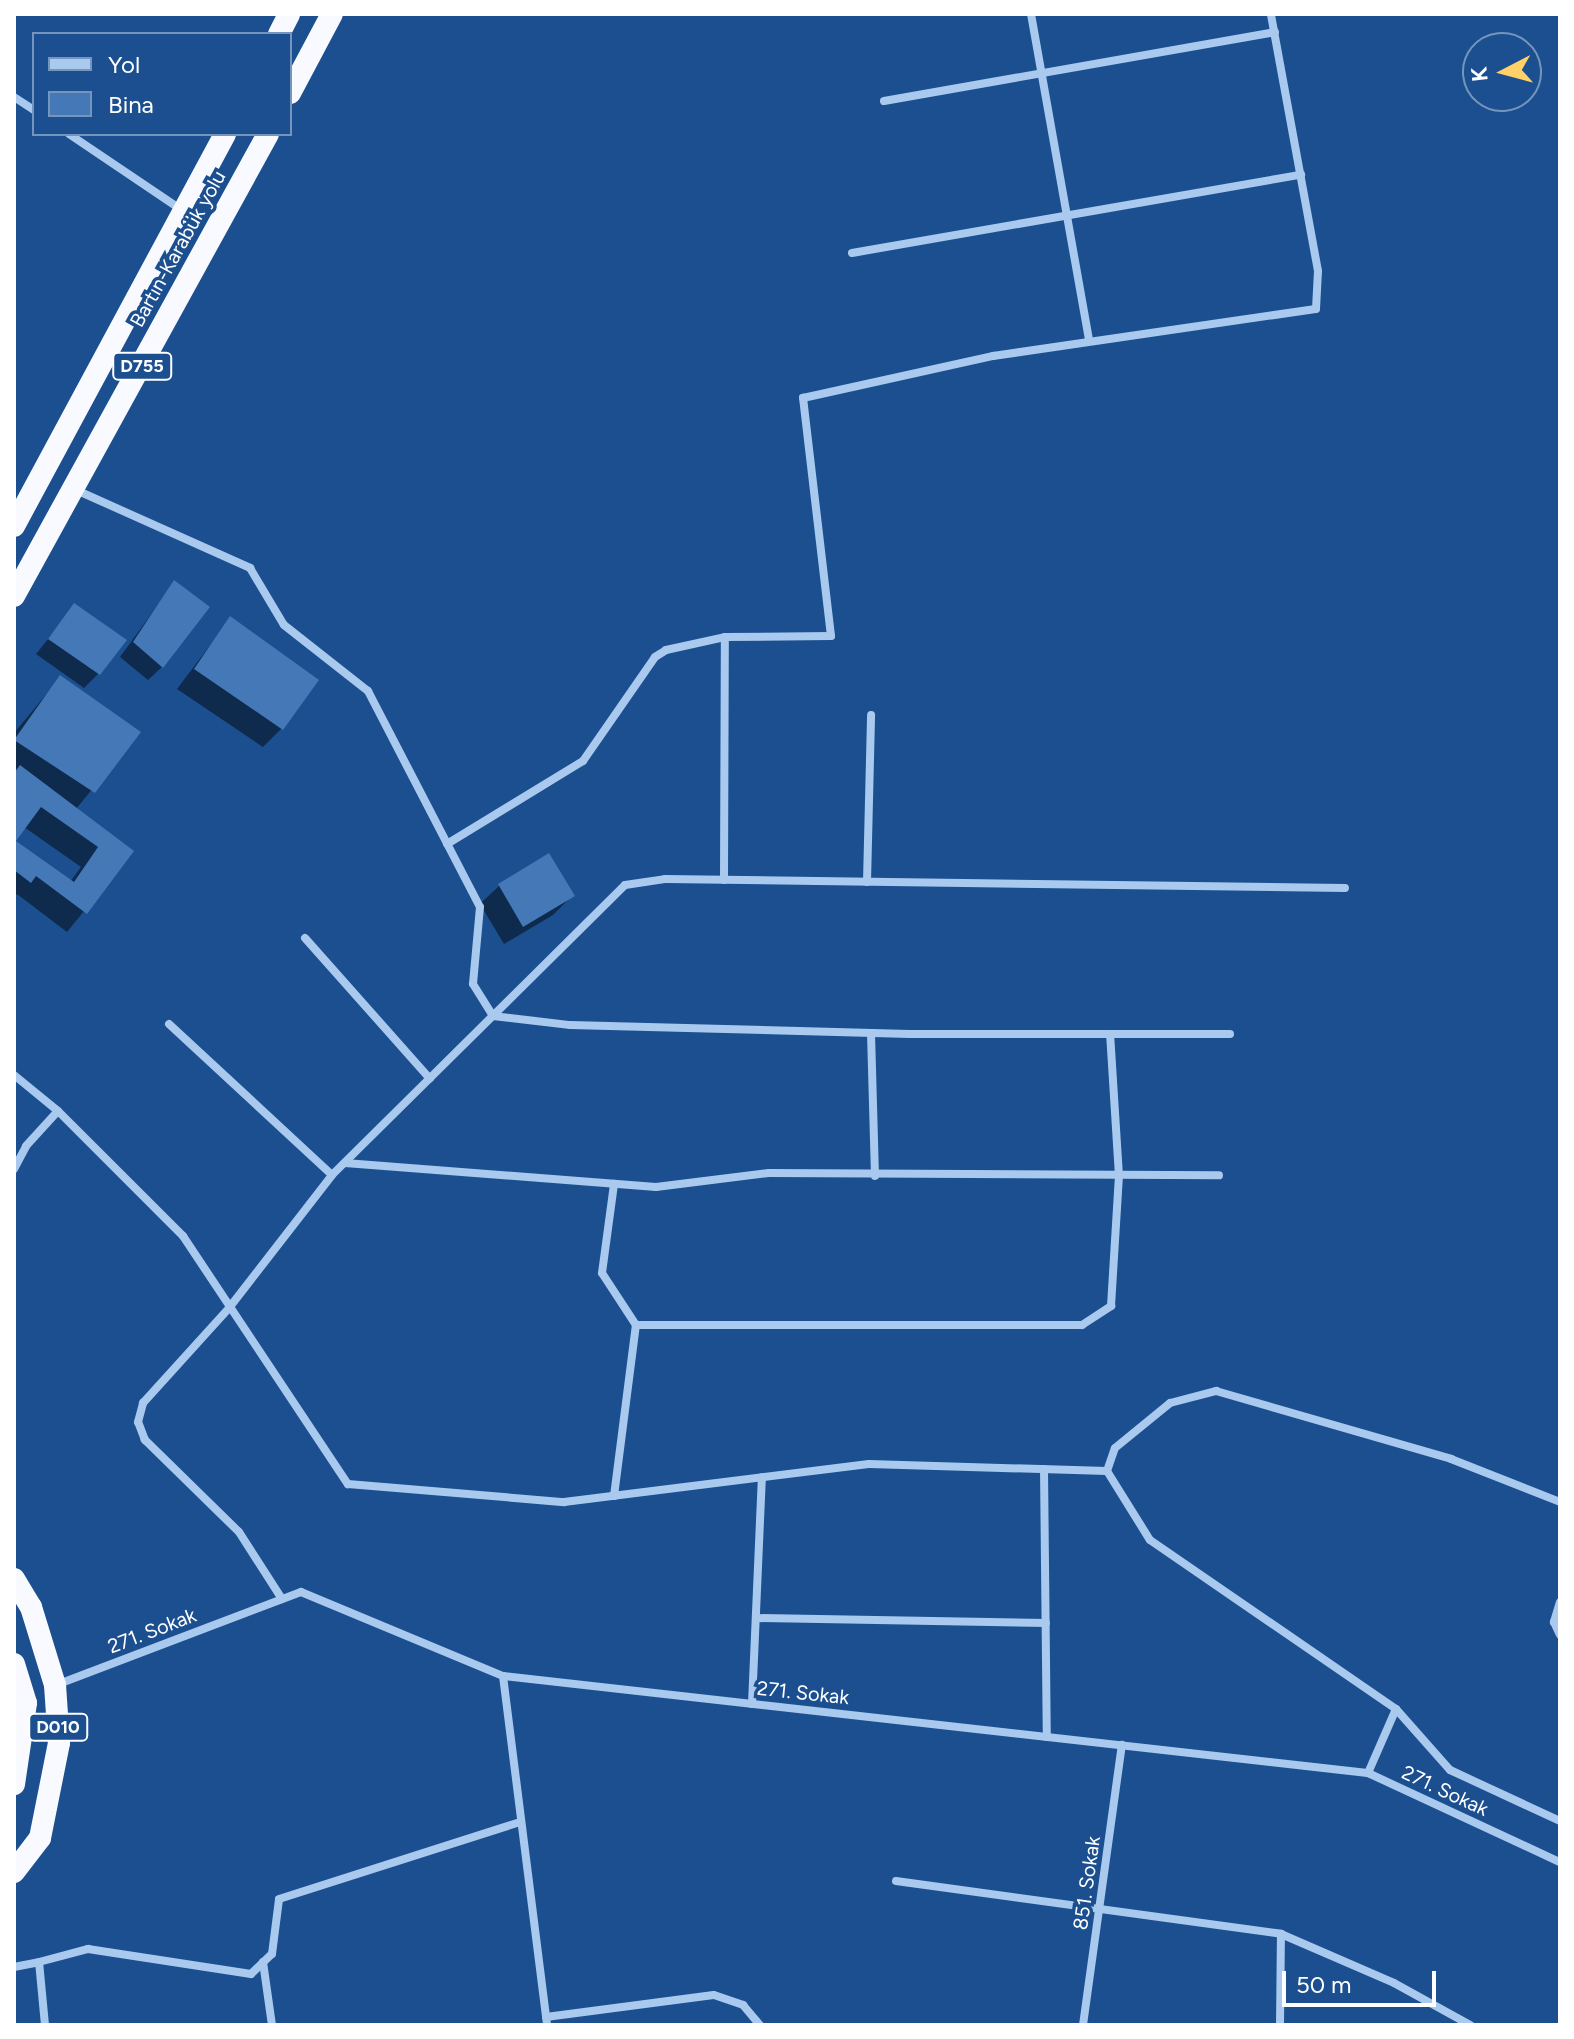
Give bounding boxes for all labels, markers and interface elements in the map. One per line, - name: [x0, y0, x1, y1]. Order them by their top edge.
- legend: [32, 32, 292, 136]
- north arrow: [1462, 32, 1542, 112]
- text: Yol: [108, 50, 140, 79]
- text: K: [1465, 66, 1494, 83]
- text: Bina: [108, 90, 154, 119]
- street label: Bartın-Karabük yolu: [125, 167, 231, 331]
- road number: D755: [112, 352, 172, 380]
- street label: 271. Sokak: [105, 1603, 199, 1659]
- street label: 271. Sokak: [756, 1676, 850, 1710]
- road number: D010: [28, 1713, 88, 1741]
- street label: 271. Sokak: [1398, 1761, 1492, 1821]
- street label: 851. Sokak: [1069, 1835, 1105, 1931]
- scale bar: [1286, 1955, 1440, 2005]
- text: 50 m: [1296, 1970, 1352, 1999]

